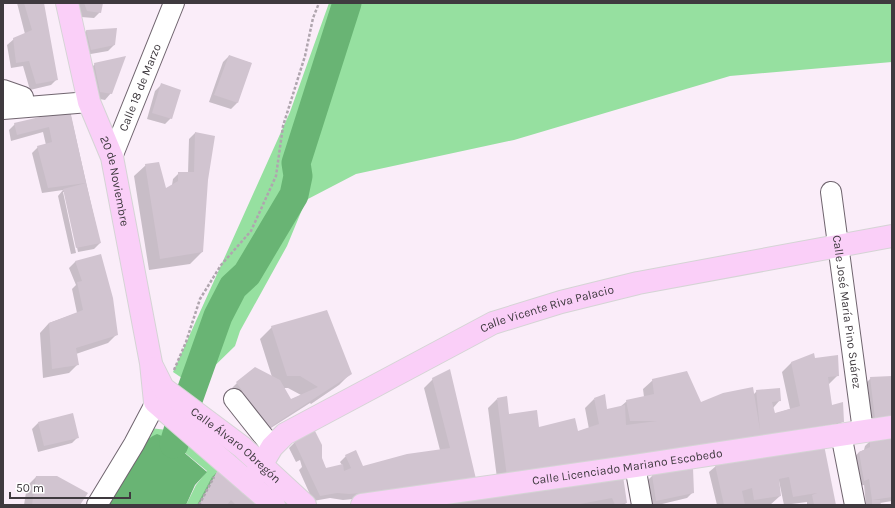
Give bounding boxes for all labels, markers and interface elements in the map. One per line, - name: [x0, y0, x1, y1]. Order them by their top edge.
- street label: Calle 18 de Marzo: [116, 41, 164, 133]
- street label: 20 de Noviembre: [97, 134, 132, 227]
- street label: Calle José María Pino Suárez: [830, 234, 864, 390]
- street label: Calle Vicente Riva Palacio: [477, 282, 615, 336]
- street label: Calle Álvaro Obregón: [188, 404, 284, 486]
- street label: Calle Licenciado Mariano Escobedo: [531, 446, 723, 488]
- scale bar: [10, 474, 130, 500]
- text: 50 m: [16, 481, 44, 495]

